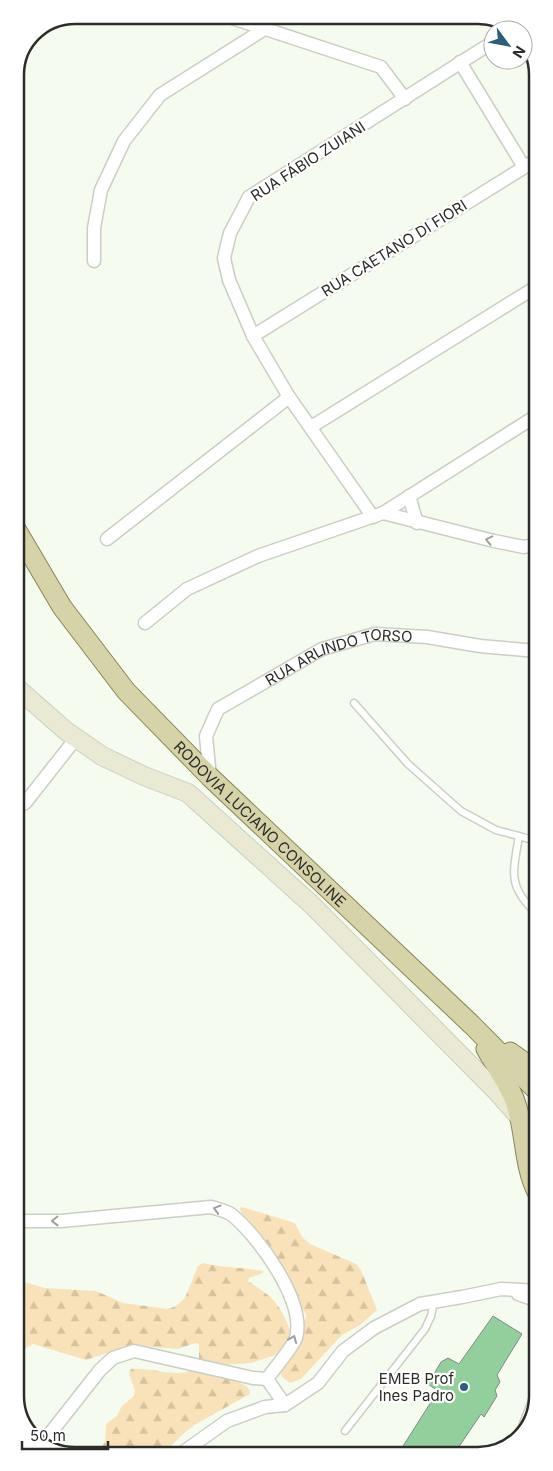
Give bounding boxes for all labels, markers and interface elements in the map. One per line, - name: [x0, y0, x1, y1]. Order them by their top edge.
- north arrow: [483, 20, 533, 70]
- text: N: [509, 43, 529, 61]
- street label: RUA FÁBIO ZUIANI: [247, 117, 369, 205]
- street label: RUA CAETANO DI FIORI: [318, 195, 470, 301]
- one-way arrow: [484, 535, 493, 546]
- street label: RUA ARLINDO TORSO: [262, 624, 413, 689]
- street label: RODOVIA LUCIANO CONSOLINE: [170, 737, 350, 911]
- one-way arrow: [213, 1205, 221, 1215]
- one-way arrow: [51, 1216, 58, 1226]
- one-way arrow: [287, 1335, 298, 1344]
- place label: EMEB Prof Ines Padro: [379, 1369, 454, 1405]
- marker: EMEB Prof Ines Padro: [458, 1381, 470, 1393]
- scale bar: [22, 1418, 109, 1450]
- text: 50 m: [30, 1426, 66, 1445]

